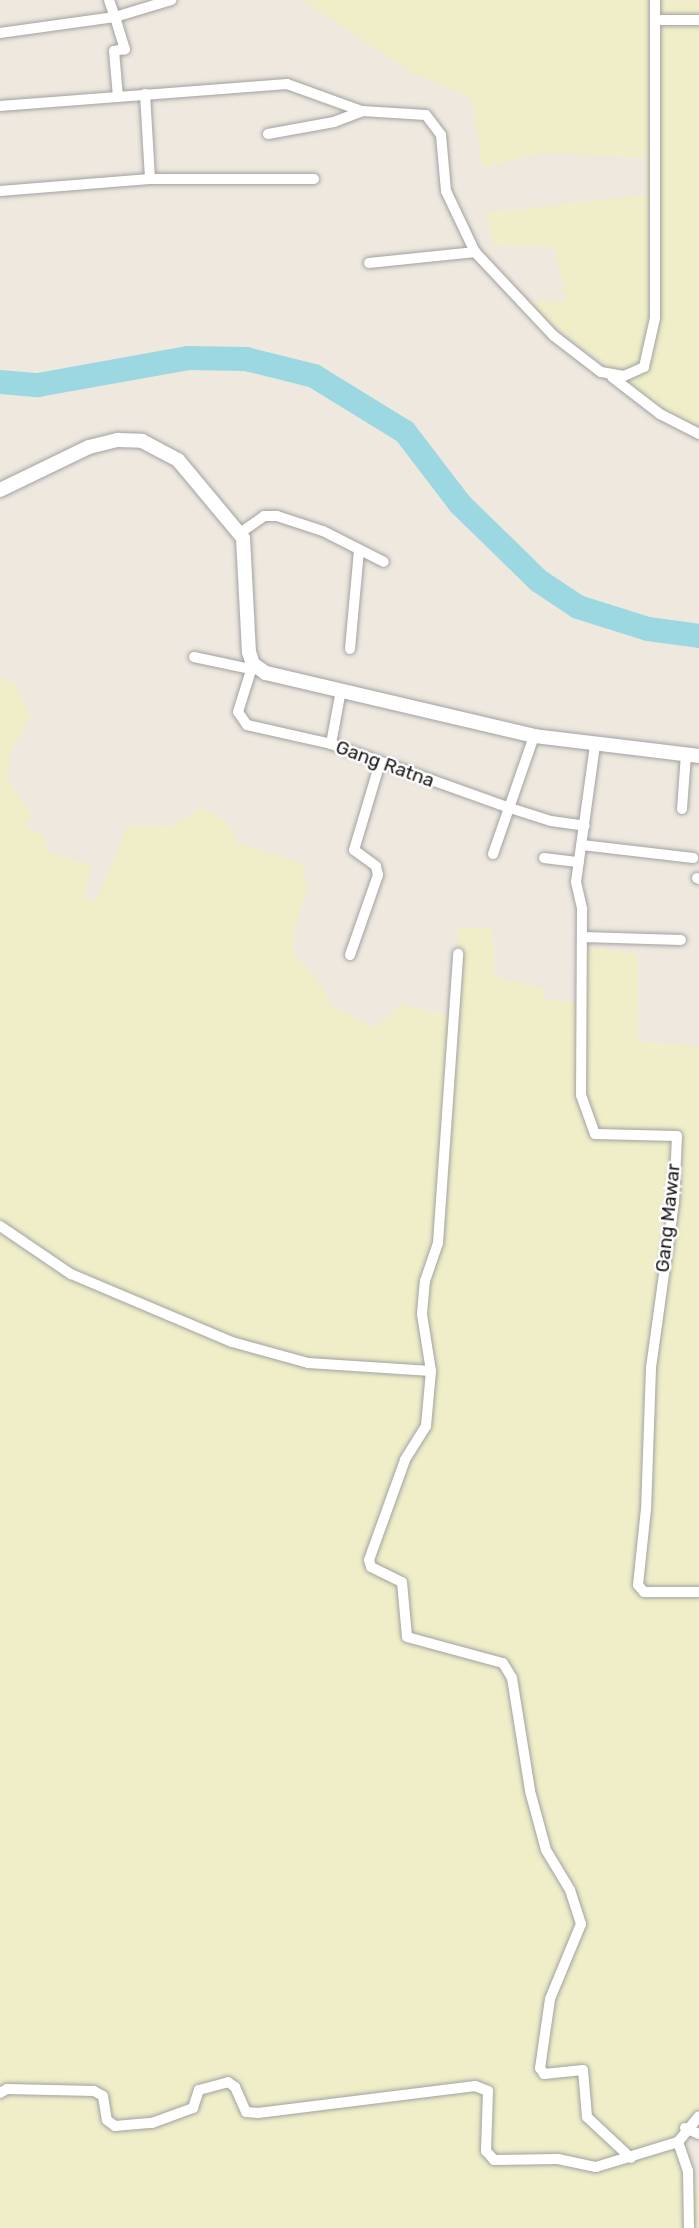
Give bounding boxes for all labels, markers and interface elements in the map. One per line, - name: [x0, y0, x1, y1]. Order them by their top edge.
- street label: Gang Ratna: [333, 736, 437, 792]
- street label: Gang Mawar: [651, 1163, 685, 1273]

